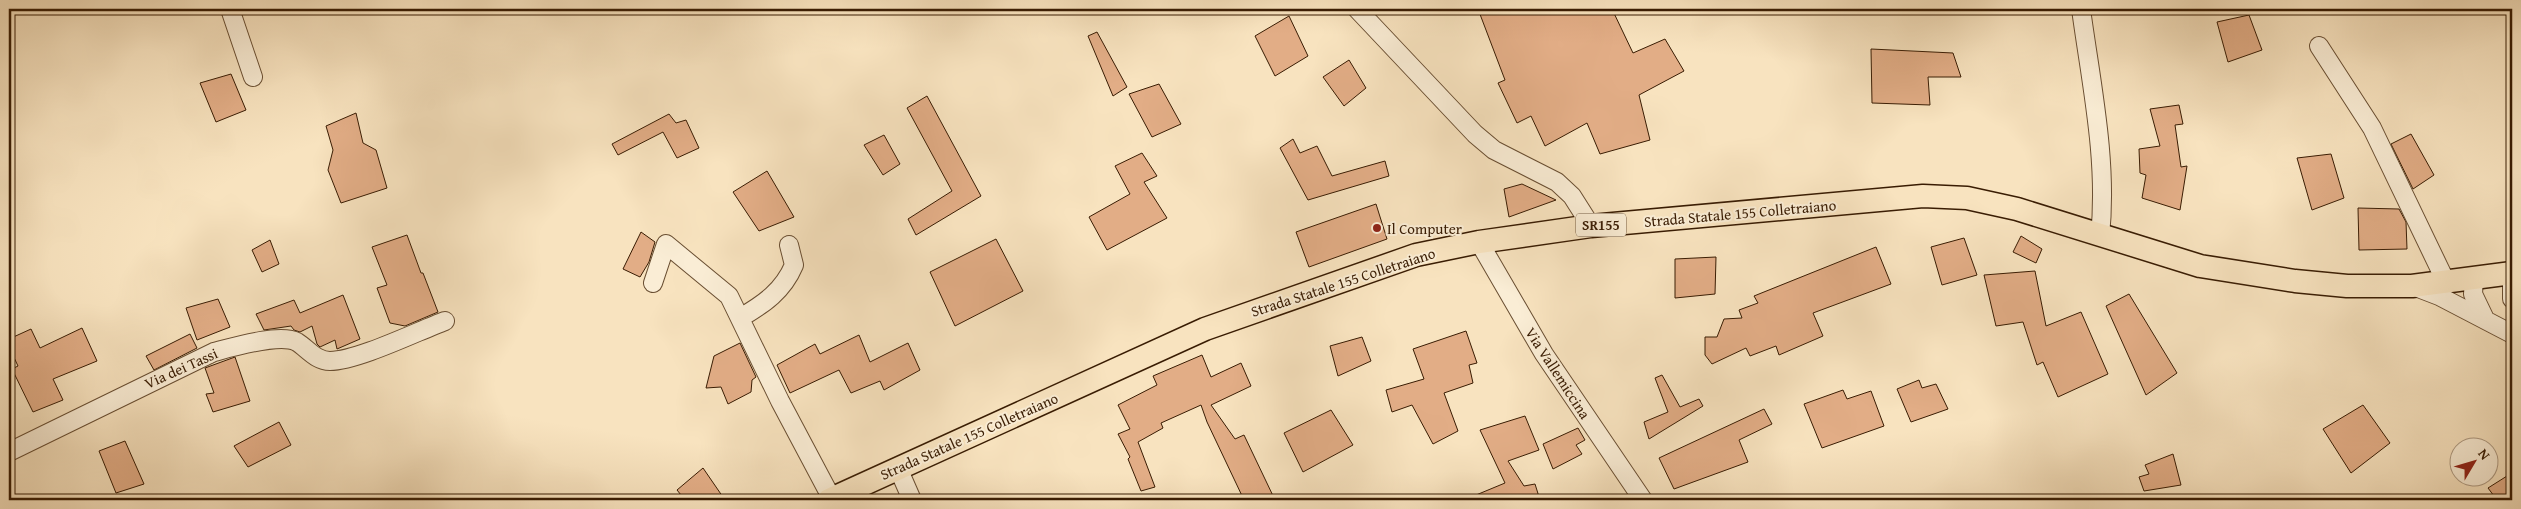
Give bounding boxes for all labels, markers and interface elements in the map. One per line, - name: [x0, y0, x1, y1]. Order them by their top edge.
- street label: Strada Statale 155 Colletraiano: [1643, 194, 1837, 232]
- road number: SR155: [1576, 214, 1626, 236]
- place label: Il Computer: [1387, 218, 1462, 239]
- marker: Il Computer: [1371, 222, 1383, 234]
- street label: Strada Statale 155 Colletraiano: [1248, 242, 1438, 322]
- street label: Via Vallemiccina: [1520, 323, 1596, 423]
- street label: Via dei Tassi: [141, 343, 221, 393]
- street label: Strada Statale 155 Colletraiano: [877, 387, 1062, 485]
- north arrow: [2448, 436, 2498, 486]
- text: N: [2473, 444, 2495, 464]

